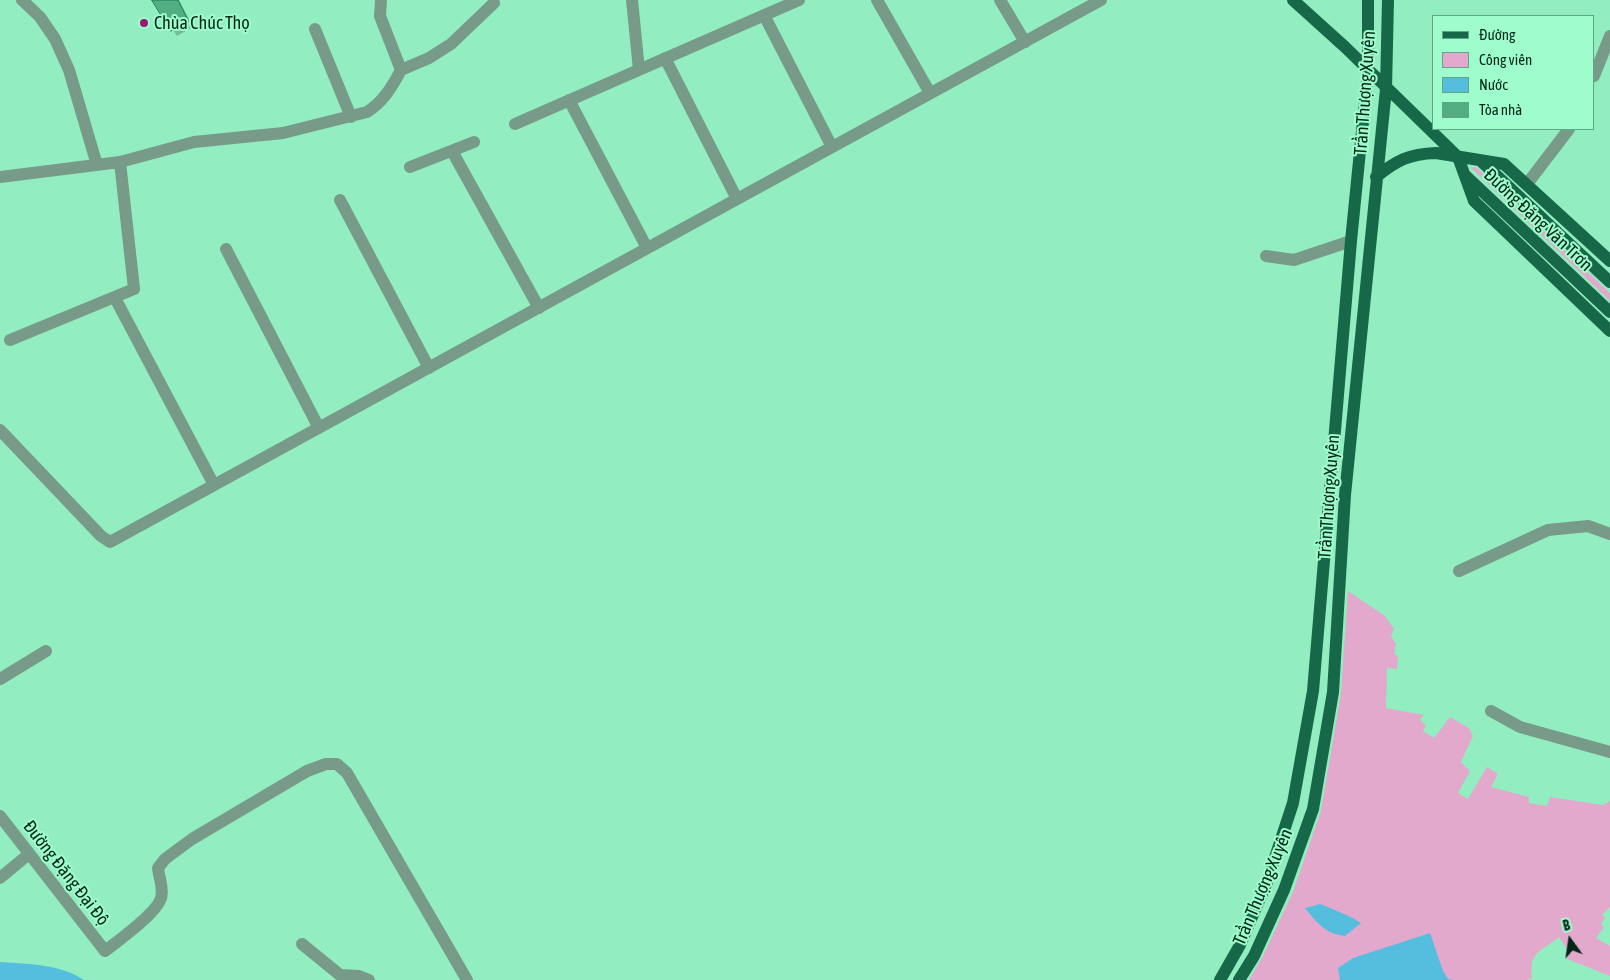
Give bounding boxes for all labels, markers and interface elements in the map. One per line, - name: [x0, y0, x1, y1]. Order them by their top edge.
- place label: Chùa Chúc Thọ: [154, 12, 250, 34]
- legend: [1432, 15, 1595, 130]
- marker: Chùa Chúc Thọ: [138, 17, 150, 29]
- text: Đường: [1479, 26, 1515, 43]
- street label: Trần Thượng Xuyên: [1350, 30, 1380, 156]
- text: Công viên: [1479, 51, 1532, 68]
- text: Nước: [1479, 76, 1508, 93]
- text: Tòa nhà: [1479, 101, 1522, 118]
- street label: Đường Đặng Văn Trơn: [1479, 164, 1597, 276]
- street label: Trần Thượng Xuyên: [1314, 434, 1344, 560]
- street label: Đường Đặng Đại Độ: [18, 816, 114, 930]
- street label: Trần Thượng Xuyên: [1229, 825, 1297, 949]
- north arrow: [1545, 915, 1595, 965]
- text: B: [1561, 917, 1572, 934]

